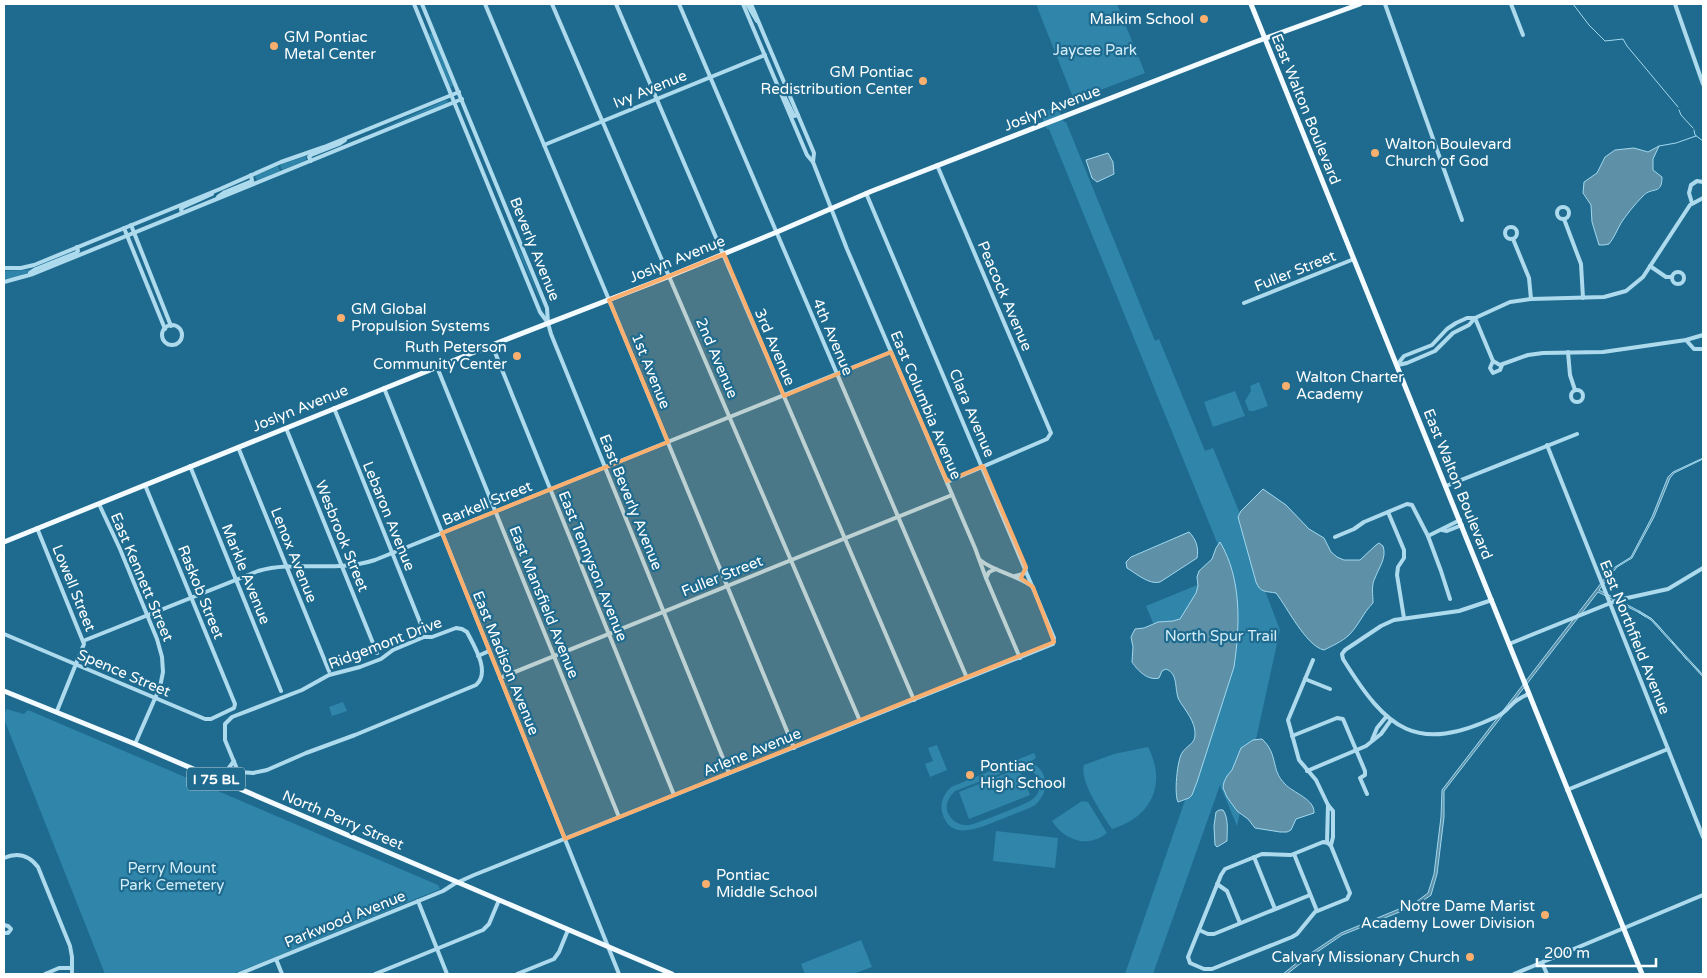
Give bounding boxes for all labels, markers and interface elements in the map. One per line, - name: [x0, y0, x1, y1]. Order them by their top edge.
- place label: Malkim School: [1089, 10, 1194, 28]
- marker: Malkim School: [1198, 13, 1210, 25]
- place label: GM Pontiac Metal Center: [284, 28, 376, 63]
- street label: East Walton Boulevard: [1267, 31, 1345, 187]
- marker: GM Pontiac Metal Center: [268, 40, 280, 52]
- park label: Jaycee Park: [1053, 41, 1137, 59]
- place label: GM Pontiac Redistribution Center: [761, 63, 913, 98]
- street label: Ivy Avenue: [611, 66, 689, 112]
- marker: GM Pontiac Redistribution Center: [917, 75, 929, 87]
- street label: Joslyn Avenue: [1001, 81, 1103, 135]
- place label: Walton Boulevard Church of God: [1385, 135, 1512, 170]
- marker: Walton Boulevard Church of God: [1369, 147, 1381, 159]
- street label: Beverly Avenue: [506, 195, 564, 303]
- street label: Joslyn Avenue: [626, 232, 728, 286]
- street label: Peacock Avenue: [974, 238, 1036, 354]
- street label: Fuller Street: [1252, 246, 1339, 295]
- street label: 4th Avenue: [809, 296, 857, 378]
- place label: GM Global Propulsion Systems: [351, 300, 490, 335]
- street label: 3rd Avenue: [751, 306, 799, 388]
- marker: GM Global Propulsion Systems: [335, 312, 347, 324]
- street label: 2nd Avenue: [692, 315, 742, 401]
- street label: East Columbia Avenue: [886, 328, 966, 482]
- street label: 1st Avenue: [628, 331, 674, 411]
- place label: Ruth Peterson Community Center: [373, 338, 507, 373]
- marker: Ruth Peterson Community Center: [511, 350, 523, 362]
- street label: Clara Avenue: [945, 366, 999, 460]
- place label: Walton Charter Academy: [1296, 368, 1404, 403]
- marker: Walton Charter Academy: [1280, 380, 1292, 392]
- street label: Joslyn Avenue: [249, 381, 351, 435]
- street label: East Walton Boulevard: [1419, 406, 1497, 562]
- street label: East Beverly Avenue: [596, 431, 666, 573]
- street label: Lebaron Avenue: [359, 459, 419, 573]
- street label: Barkell Street: [439, 477, 535, 529]
- street label: Wesbrook Street: [311, 478, 373, 594]
- street label: East Tennyson Avenue: [555, 488, 631, 644]
- street label: Lenox Avenue: [267, 505, 321, 605]
- street label: East Kennett Street: [107, 510, 177, 644]
- street label: Markle Avenue: [218, 521, 274, 627]
- street label: East Mansfield Avenue: [505, 523, 583, 681]
- street label: Lowell Street: [48, 542, 100, 634]
- street label: Raskob Street: [174, 542, 228, 642]
- street label: Fuller Street: [679, 551, 766, 600]
- street label: East Northfield Avenue: [1596, 557, 1674, 717]
- street label: East Madison Avenue: [469, 588, 543, 738]
- street label: Ridgemont Drive: [326, 613, 444, 673]
- park label: North Spur Trail: [1165, 627, 1277, 645]
- street label: Spence Street: [75, 645, 174, 701]
- street label: Arlene Avenue: [700, 724, 804, 780]
- place label: Pontiac High School: [980, 757, 1066, 792]
- road number: I 75 BL: [187, 768, 245, 791]
- marker: Pontiac High School: [964, 769, 976, 781]
- street label: North Perry Street: [280, 786, 407, 854]
- park label: Perry Mount Park Cemetery: [120, 859, 224, 894]
- place label: Pontiac Middle School: [716, 866, 817, 901]
- marker: Pontiac Middle School: [700, 878, 712, 890]
- street label: Parkwood Avenue: [282, 886, 408, 952]
- place label: Notre Dame Marist Academy Lower Division: [1361, 897, 1535, 932]
- marker: Notre Dame Marist Academy Lower Division: [1539, 909, 1551, 921]
- scale bar: [1537, 936, 1656, 968]
- text: 200 m: [1544, 944, 1590, 962]
- place label: Calvary Missionary Church: [1272, 948, 1460, 966]
- marker: Calvary Missionary Church: [1464, 951, 1476, 963]

